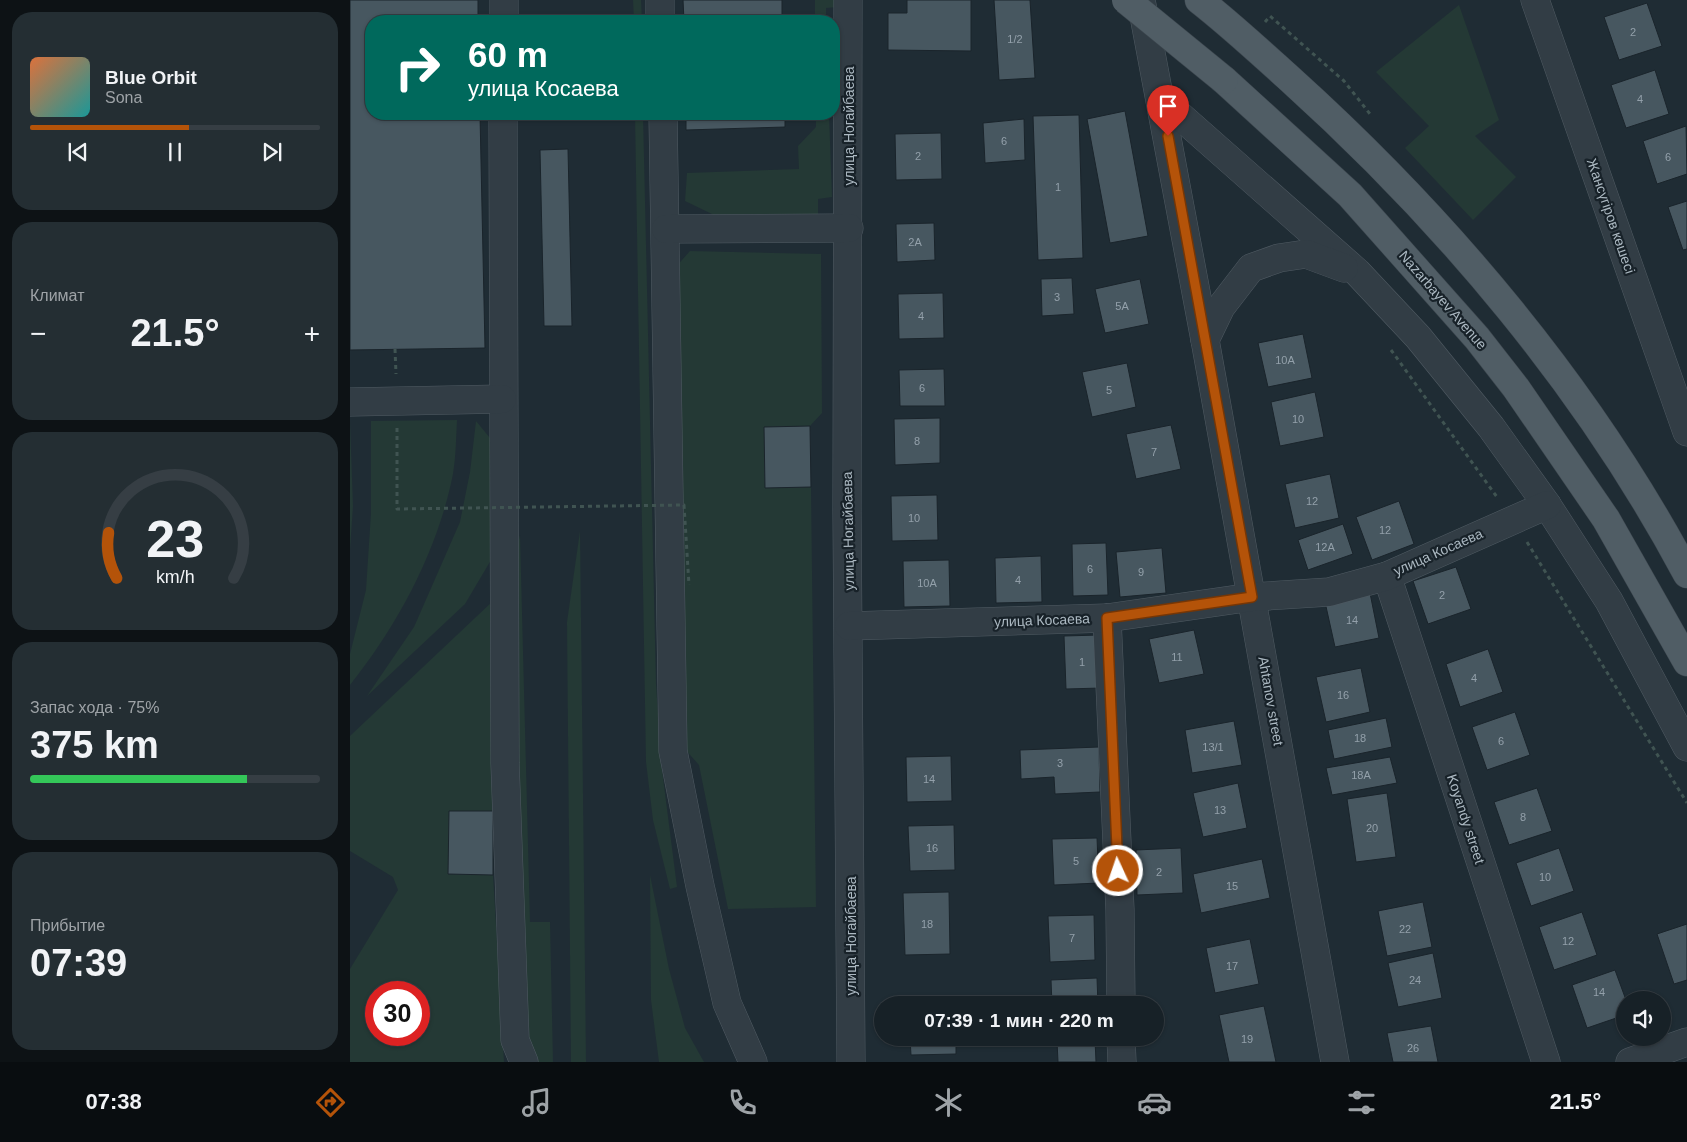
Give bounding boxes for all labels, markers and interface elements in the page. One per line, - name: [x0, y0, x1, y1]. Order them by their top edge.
- house number: 2: [1630, 26, 1636, 38]
- house number: 1/2: [1007, 33, 1023, 45]
- icon: right: [385, 35, 450, 100]
- text: 60 m: [468, 35, 548, 74]
- street label: улица Ногайбаева: [841, 66, 857, 186]
- text: Blue Orbit: [105, 67, 197, 88]
- text: улица Косаева: [468, 76, 619, 101]
- pin: [1147, 85, 1189, 136]
- text: Sona: [105, 89, 142, 106]
- icon: arrive: [1154, 92, 1182, 120]
- house number: 4: [1637, 93, 1643, 105]
- house number: 6: [1001, 135, 1007, 147]
- icon: previous: [64, 138, 92, 166]
- icon: pause: [161, 138, 189, 166]
- icon: next: [258, 138, 286, 166]
- house number: 2: [915, 150, 921, 162]
- house number: 6: [1665, 151, 1671, 163]
- street label: Жансүгіров көшесі: [1584, 156, 1638, 276]
- house number: 1: [1055, 181, 1061, 193]
- house number: 2А: [908, 236, 922, 248]
- street label: Nazarbayev Avenue: [1396, 248, 1490, 353]
- text: Климат: [30, 287, 84, 304]
- house number: 3: [1054, 291, 1060, 303]
- house number: 5А: [1115, 300, 1129, 312]
- house number: 4: [918, 310, 924, 322]
- text: 21.5°: [130, 312, 220, 354]
- text: −: [30, 318, 46, 349]
- text: +: [304, 318, 320, 349]
- house number: 10А: [1275, 354, 1295, 366]
- house number: 6: [919, 382, 925, 394]
- house number: 5: [1106, 384, 1112, 396]
- house number: 10: [1292, 413, 1304, 425]
- house number: 8: [914, 435, 920, 447]
- house number: 7: [1151, 446, 1157, 458]
- street label: улица Ногайбаева: [839, 471, 857, 591]
- house number: 12: [1306, 495, 1318, 507]
- text: 23: [146, 510, 204, 568]
- house number: 10: [908, 512, 920, 524]
- house number: 12: [1379, 524, 1391, 536]
- street label: улица Косаева: [1391, 525, 1485, 579]
- house number: 12А: [1315, 541, 1335, 553]
- house number: 6: [1087, 563, 1093, 575]
- house number: 9: [1138, 566, 1144, 578]
- text: km/h: [156, 567, 194, 587]
- house number: 4: [1015, 574, 1021, 586]
- house number: 10А: [917, 577, 937, 589]
- house number: 2: [1439, 589, 1445, 601]
- street label: улица Косаева: [994, 610, 1090, 630]
- house number: 14: [1346, 614, 1358, 626]
- house number: 11: [1171, 651, 1183, 663]
- street label: Ahtanov street: [1255, 655, 1287, 747]
- house number: 1: [1079, 656, 1085, 668]
- house number: 4: [1471, 672, 1477, 684]
- house number: 16: [1337, 689, 1349, 701]
- text: Запас хода · 75%: [30, 699, 159, 716]
- text: 375 km: [30, 724, 159, 766]
- house number: 18: [1354, 732, 1366, 744]
- house number: 6: [1498, 735, 1504, 747]
- house number: 13/1: [1202, 741, 1224, 753]
- house number: 3: [1057, 757, 1063, 769]
- house number: 18А: [1351, 769, 1371, 781]
- street label: Koyandy street: [1444, 772, 1488, 866]
- house number: 14: [923, 773, 935, 785]
- house number: 13: [1214, 804, 1226, 816]
- house number: 8: [1520, 811, 1526, 823]
- house number: 20: [1366, 822, 1378, 834]
- house number: 16: [926, 842, 938, 854]
- position arrow: [1091, 844, 1143, 896]
- house number: 5: [1073, 855, 1079, 867]
- house number: 2: [1156, 866, 1162, 878]
- house number: 10: [1539, 871, 1551, 883]
- street label: улица Ногайбаева: [843, 876, 859, 996]
- house number: 15: [1226, 880, 1238, 892]
- text: Прибытие: [30, 917, 105, 934]
- house number: 18: [921, 918, 933, 930]
- house number: 22: [1399, 923, 1411, 935]
- house number: 7: [1069, 932, 1075, 944]
- house number: 12: [1562, 935, 1574, 947]
- text: 07:39: [30, 942, 127, 984]
- house number: 17: [1226, 960, 1238, 972]
- house number: 24: [1409, 974, 1421, 986]
- speed limit sign: 30: [365, 981, 430, 1046]
- house number: 14: [1593, 986, 1605, 998]
- map controls: [1616, 991, 1671, 1046]
- button: sound: [1616, 991, 1671, 1046]
- text: 07:39 · 1 мин · 220 m: [924, 1010, 1114, 1031]
- house number: 19: [1241, 1033, 1253, 1045]
- house number: 26: [1407, 1042, 1419, 1054]
- icon: directions: [313, 1085, 348, 1120]
- icon: music: [519, 1085, 554, 1120]
- icon: phone: [725, 1085, 760, 1120]
- icon: climate: [931, 1085, 966, 1120]
- icon: car: [1137, 1085, 1172, 1120]
- icon: filters: [1344, 1085, 1379, 1120]
- text: 07:38: [86, 1089, 142, 1114]
- text: 21.5°: [1550, 1089, 1601, 1114]

